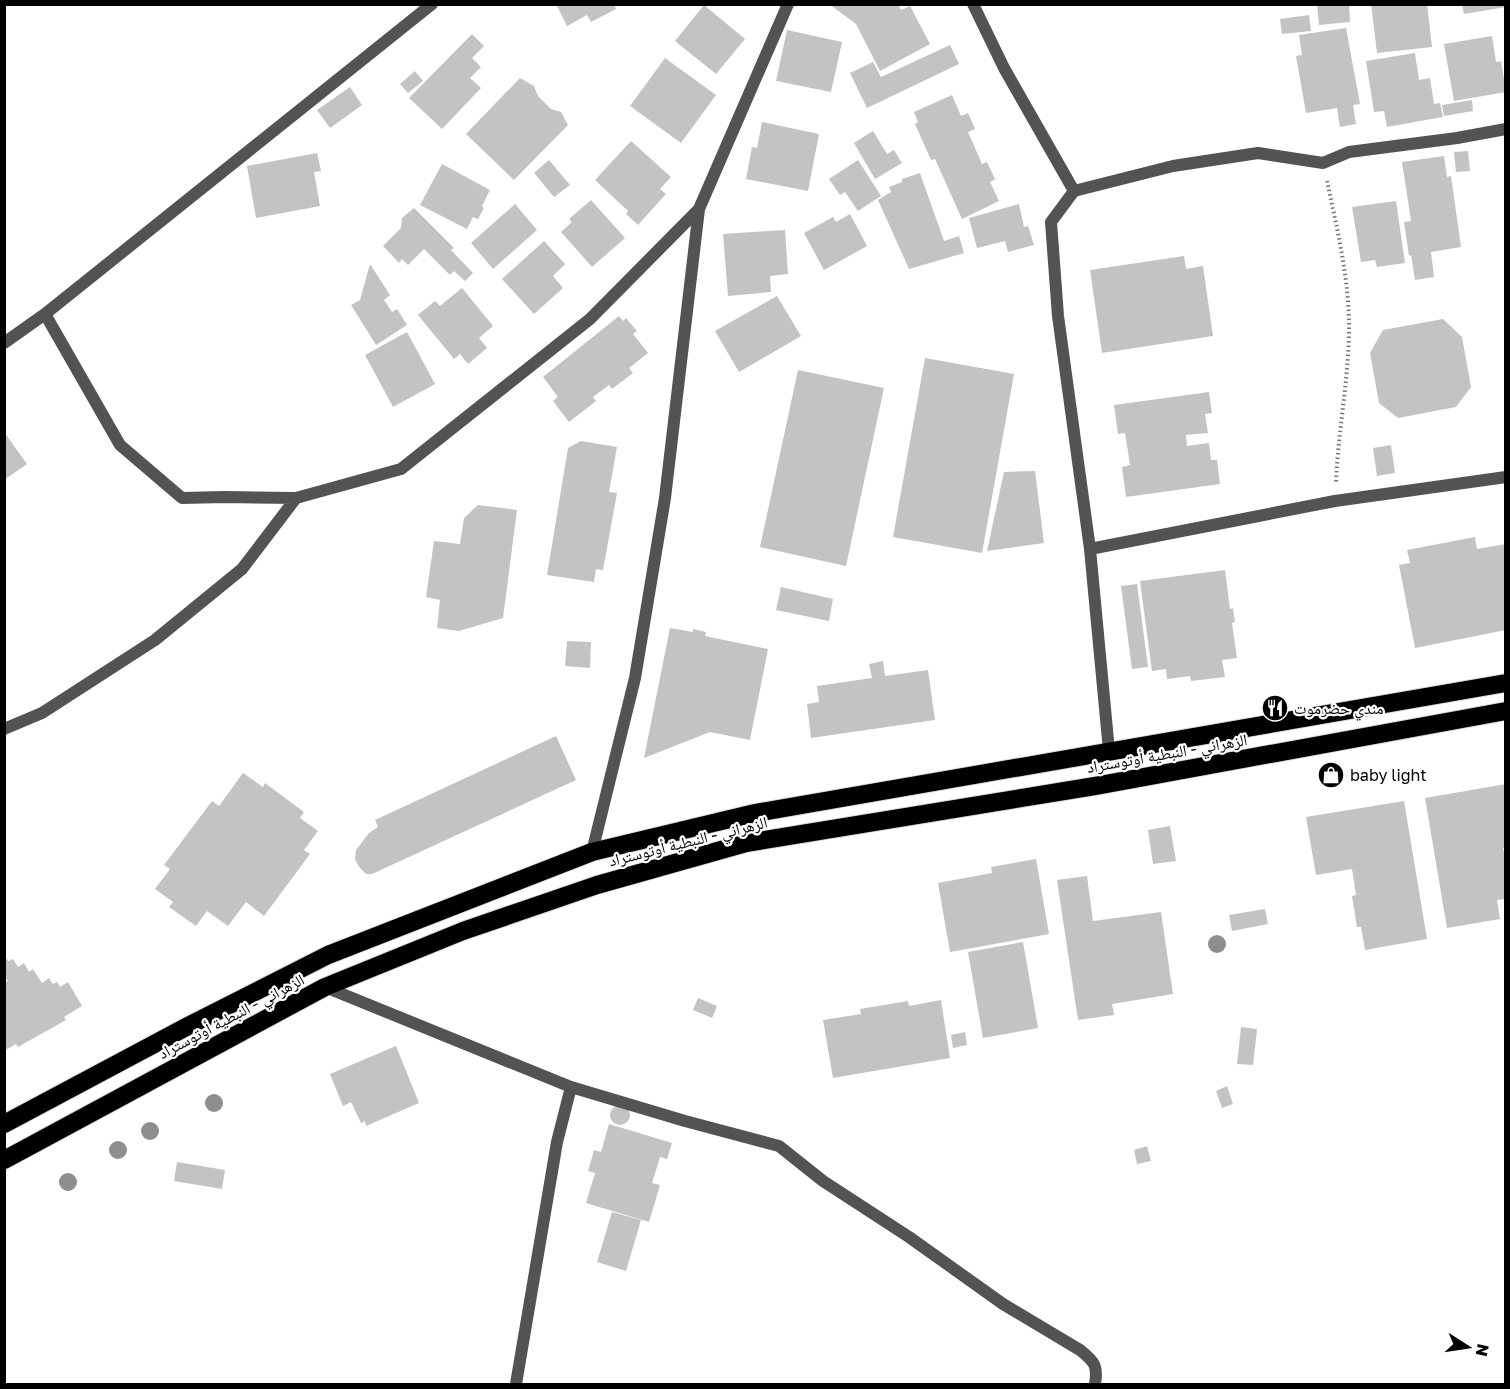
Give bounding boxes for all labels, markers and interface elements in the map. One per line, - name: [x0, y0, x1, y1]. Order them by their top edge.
- restaurant icon: مندي حضرموت: [1260, 693, 1290, 723]
- place label: مندي حضرموت: [1294, 698, 1384, 721]
- street label: الزهراني - النبطية أوتوستراد: [1085, 729, 1249, 780]
- shop icon: baby light: [1316, 760, 1346, 790]
- place label: baby light: [1350, 765, 1427, 785]
- street label: الزهراني - النبطية أوتوستراد: [607, 812, 770, 873]
- street label: الزهراني - النبطية أوتوستراد: [155, 969, 309, 1066]
- north arrow: [1438, 1317, 1498, 1377]
- text: N: [1472, 1342, 1494, 1358]

